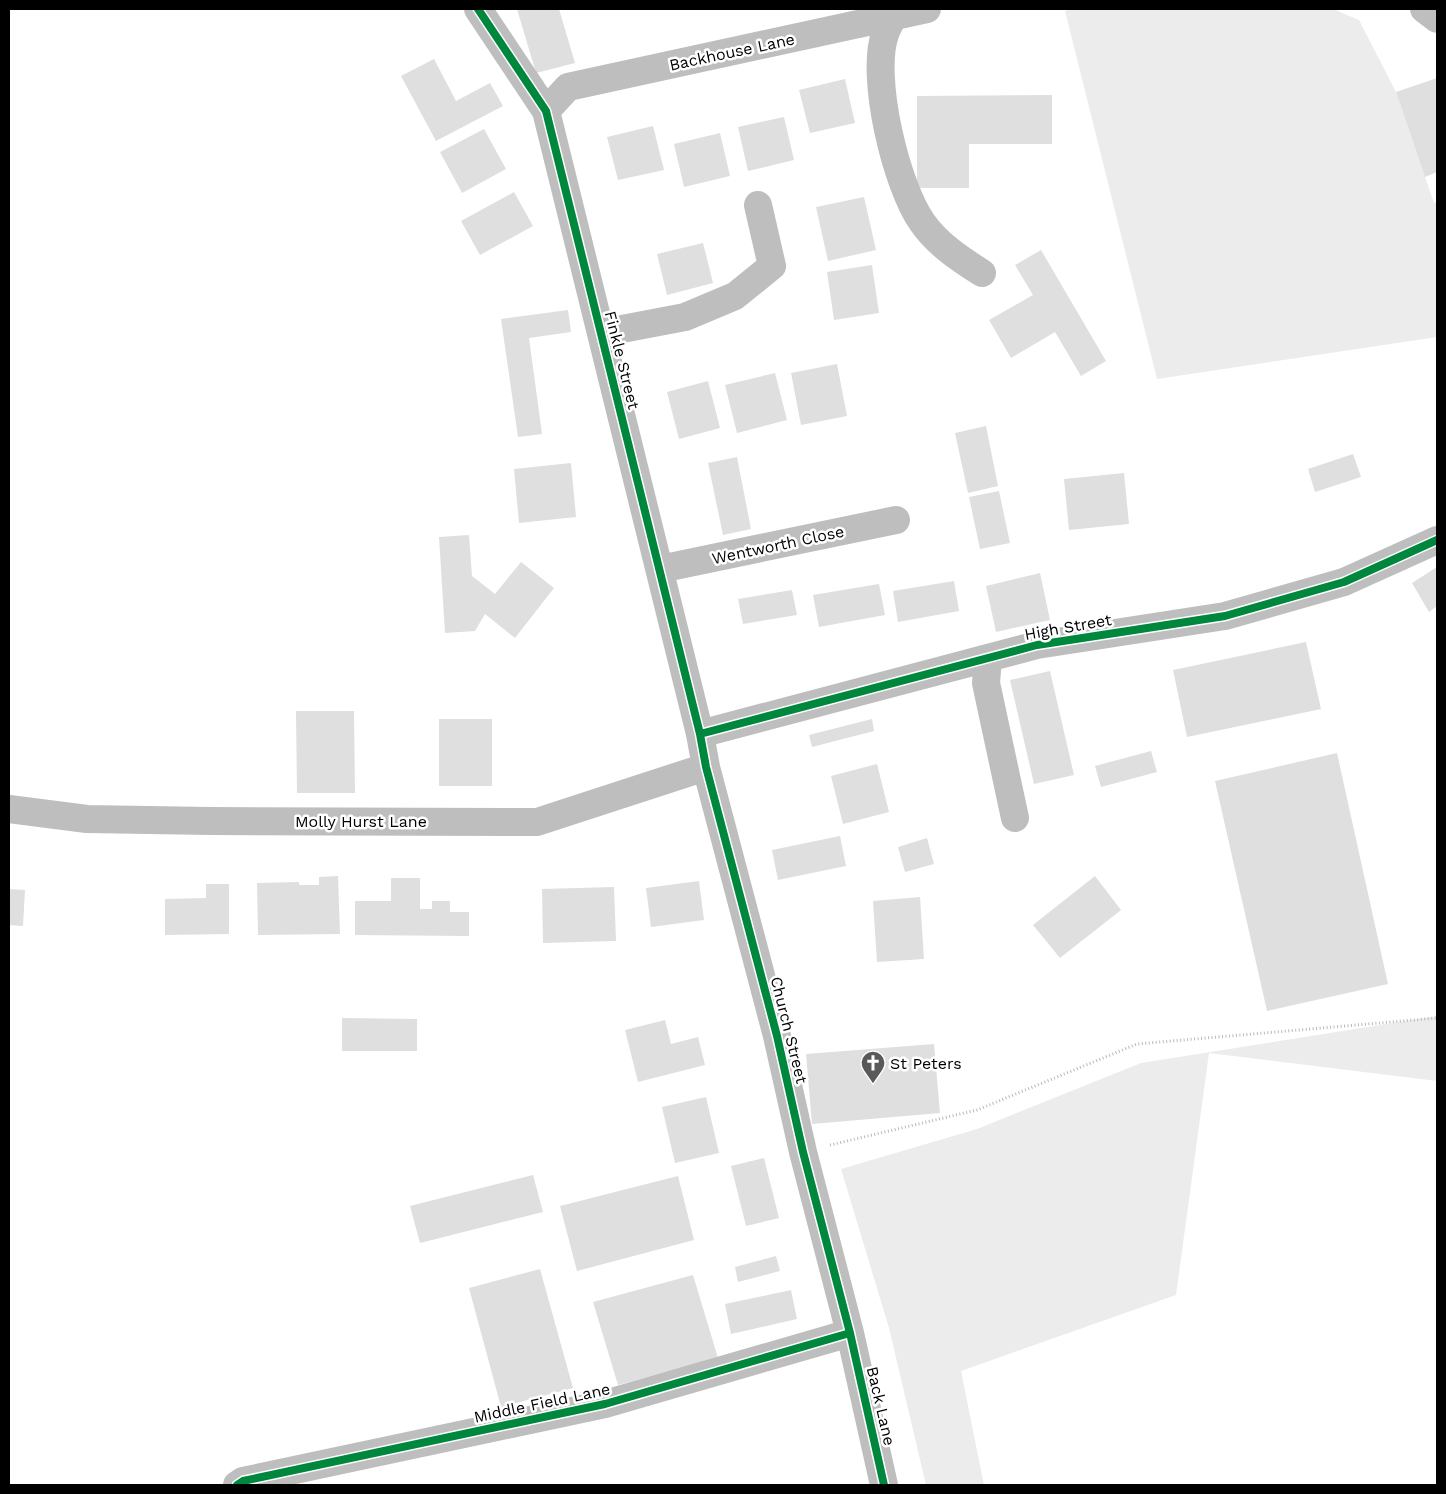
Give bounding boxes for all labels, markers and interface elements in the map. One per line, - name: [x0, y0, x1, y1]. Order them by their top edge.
- street label: Backhouse Lane: [668, 29, 796, 75]
- street label: Finkle Street: [601, 309, 643, 411]
- street label: Wentworth Close: [710, 522, 846, 568]
- street label: High Street: [1023, 610, 1113, 644]
- street label: Molly Hurst Lane: [295, 812, 427, 831]
- street label: Church Street: [767, 975, 812, 1086]
- church icon: St Peters: [860, 1050, 886, 1084]
- place label: St Peters: [890, 1054, 962, 1073]
- street label: Back Lane: [863, 1365, 899, 1447]
- street label: Middle Field Lane: [472, 1379, 612, 1427]

